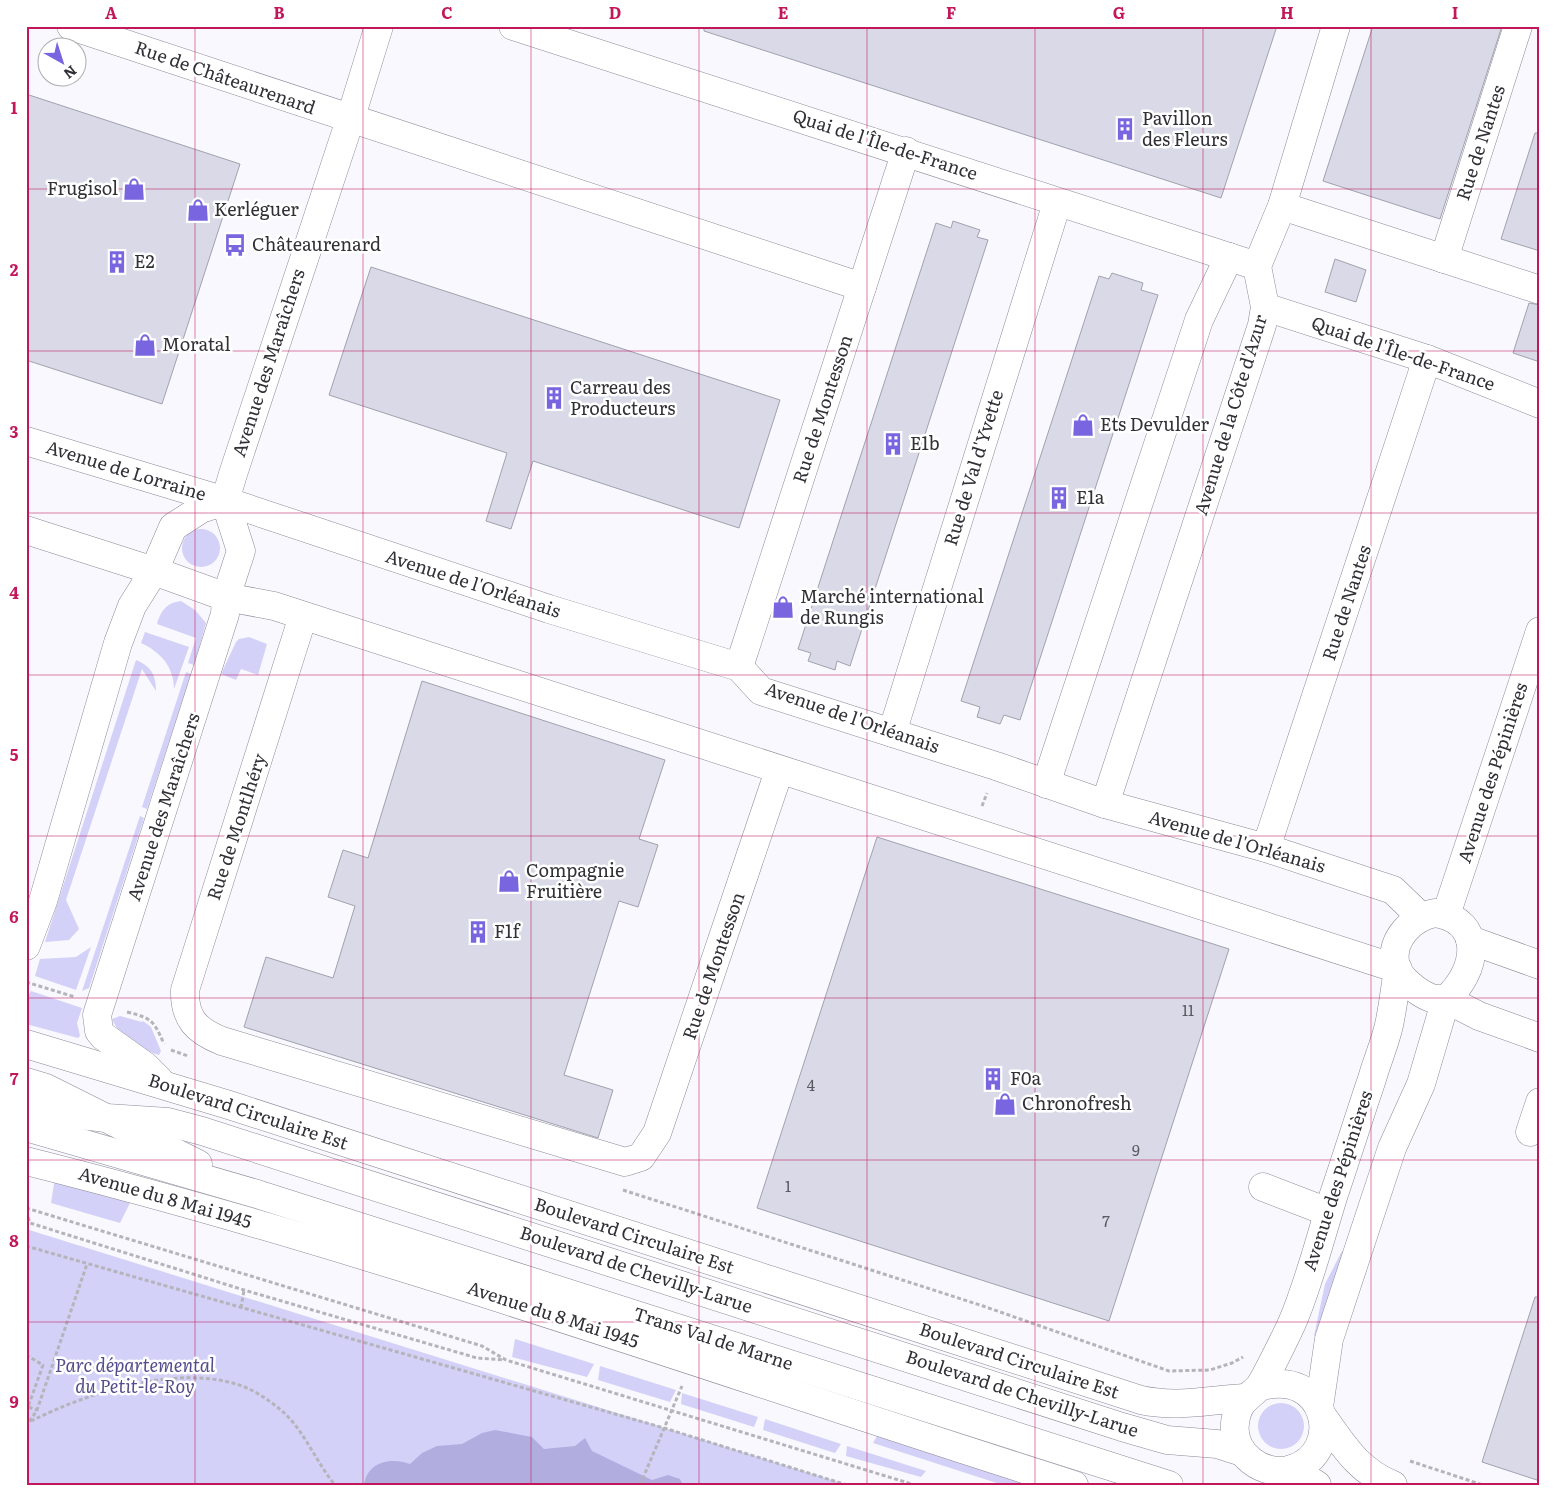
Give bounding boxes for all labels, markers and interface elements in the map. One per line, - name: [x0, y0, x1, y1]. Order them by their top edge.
- text: A: [105, 0, 117, 24]
- text: B: [273, 0, 285, 24]
- text: C: [441, 0, 453, 24]
- text: D: [609, 0, 621, 24]
- text: E: [778, 0, 789, 24]
- text: F: [946, 0, 956, 24]
- text: G: [1113, 0, 1125, 24]
- text: H: [1280, 0, 1294, 24]
- text: I: [1452, 0, 1458, 24]
- street label: Rue de Châteaurenard: [132, 33, 319, 120]
- north arrow: [38, 38, 88, 88]
- text: N: [60, 61, 82, 85]
- street label: Rue de Nantes: [1448, 81, 1511, 204]
- text: 1: [11, 95, 18, 119]
- street label: Quai de l'Île-de-France: [790, 101, 981, 186]
- place label: Pavillon des Fleurs: [1142, 104, 1228, 152]
- building icon: Pavillon des Fleurs: [1112, 116, 1138, 142]
- place label: Frugisol: [47, 174, 118, 201]
- shop icon: Frugisol: [121, 176, 147, 202]
- place label: Kerléguer: [214, 195, 299, 222]
- shop icon: Kerléguer: [185, 197, 211, 223]
- place label: Châteaurenard: [252, 230, 381, 257]
- bus stop icon: Châteaurenard: [222, 232, 248, 258]
- place label: E2: [134, 247, 155, 274]
- building icon: E2: [104, 249, 130, 275]
- text: 2: [10, 257, 19, 281]
- street label: Avenue des Maraîchers: [224, 265, 311, 460]
- street label: Quai de l'Île-de-France: [1308, 308, 1499, 397]
- street label: Avenue de la Côte d'Azur: [1186, 310, 1273, 518]
- place label: Moratal: [162, 330, 231, 357]
- street label: Rue de Montesson: [785, 331, 858, 486]
- shop icon: Moratal: [132, 332, 158, 358]
- place label: Carreau des Producteurs: [570, 373, 675, 421]
- building icon: Carreau des Producteurs: [541, 385, 567, 411]
- street label: Rue de Val d'Yvette: [936, 386, 1009, 549]
- place label: Ets Devulder: [1100, 410, 1210, 437]
- shop icon: Ets Devulder: [1070, 412, 1096, 438]
- text: 3: [10, 419, 19, 443]
- place label: E1b: [910, 429, 940, 456]
- building icon: E1b: [880, 431, 906, 457]
- street label: Avenue de Lorraine: [43, 432, 210, 507]
- place label: E1a: [1076, 483, 1105, 510]
- building icon: E1a: [1046, 485, 1072, 511]
- street label: Avenue de l'Orléanais: [382, 541, 565, 624]
- street label: Rue de Nantes: [1314, 541, 1377, 664]
- text: 4: [9, 580, 19, 604]
- place label: Marché international de Rungis: [800, 582, 984, 630]
- shop icon: Marché international de Rungis: [770, 594, 796, 620]
- street label: Avenue de l'Orléanais: [762, 674, 943, 759]
- street label: Avenue des Pépinières: [1450, 679, 1533, 866]
- street label: Avenue des Maraîchers: [119, 709, 206, 904]
- text: 5: [10, 742, 19, 766]
- street label: Rue de Montlhéry: [199, 749, 272, 903]
- street label: Avenue de l'Orléanais: [1146, 802, 1329, 879]
- place label: Compagnie Fruitière: [526, 856, 624, 904]
- shop icon: Compagnie Fruitière: [496, 868, 522, 894]
- street label: Rue de Montesson: [675, 888, 751, 1043]
- text: 6: [9, 904, 19, 928]
- place label: F1f: [494, 917, 521, 944]
- building icon: F1f: [465, 919, 491, 945]
- house number: 11: [1182, 998, 1194, 1021]
- place label: F0a: [1010, 1064, 1041, 1091]
- text: 7: [10, 1066, 19, 1090]
- street label: Boulevard Circulaire Est: [145, 1066, 352, 1156]
- building icon: F0a: [980, 1066, 1006, 1092]
- house number: 4: [807, 1073, 815, 1096]
- street label: Avenue des Pépinières: [1295, 1087, 1378, 1274]
- place label: Chronofresh: [1022, 1089, 1132, 1116]
- shop icon: Chronofresh: [992, 1091, 1018, 1117]
- house number: 9: [1132, 1138, 1140, 1161]
- street label: Avenue du 8 Mai 1945: [76, 1159, 255, 1234]
- house number: 1: [785, 1174, 791, 1197]
- street label: Boulevard Circulaire Est: [531, 1190, 738, 1280]
- house number: 7: [1102, 1209, 1110, 1232]
- street label: Boulevard de Chevilly-Larue: [517, 1218, 756, 1319]
- text: 8: [9, 1228, 19, 1252]
- street label: Avenue du 8 Mai 1945: [464, 1273, 643, 1354]
- street label: Trans Val de Marne: [630, 1299, 797, 1376]
- street label: Boulevard Circulaire Est: [916, 1315, 1123, 1405]
- street label: Boulevard de Chevilly-Larue: [903, 1342, 1142, 1443]
- park label: Parc départemental du Petit-le-Roy: [55, 1351, 216, 1399]
- text: 9: [9, 1389, 19, 1413]

